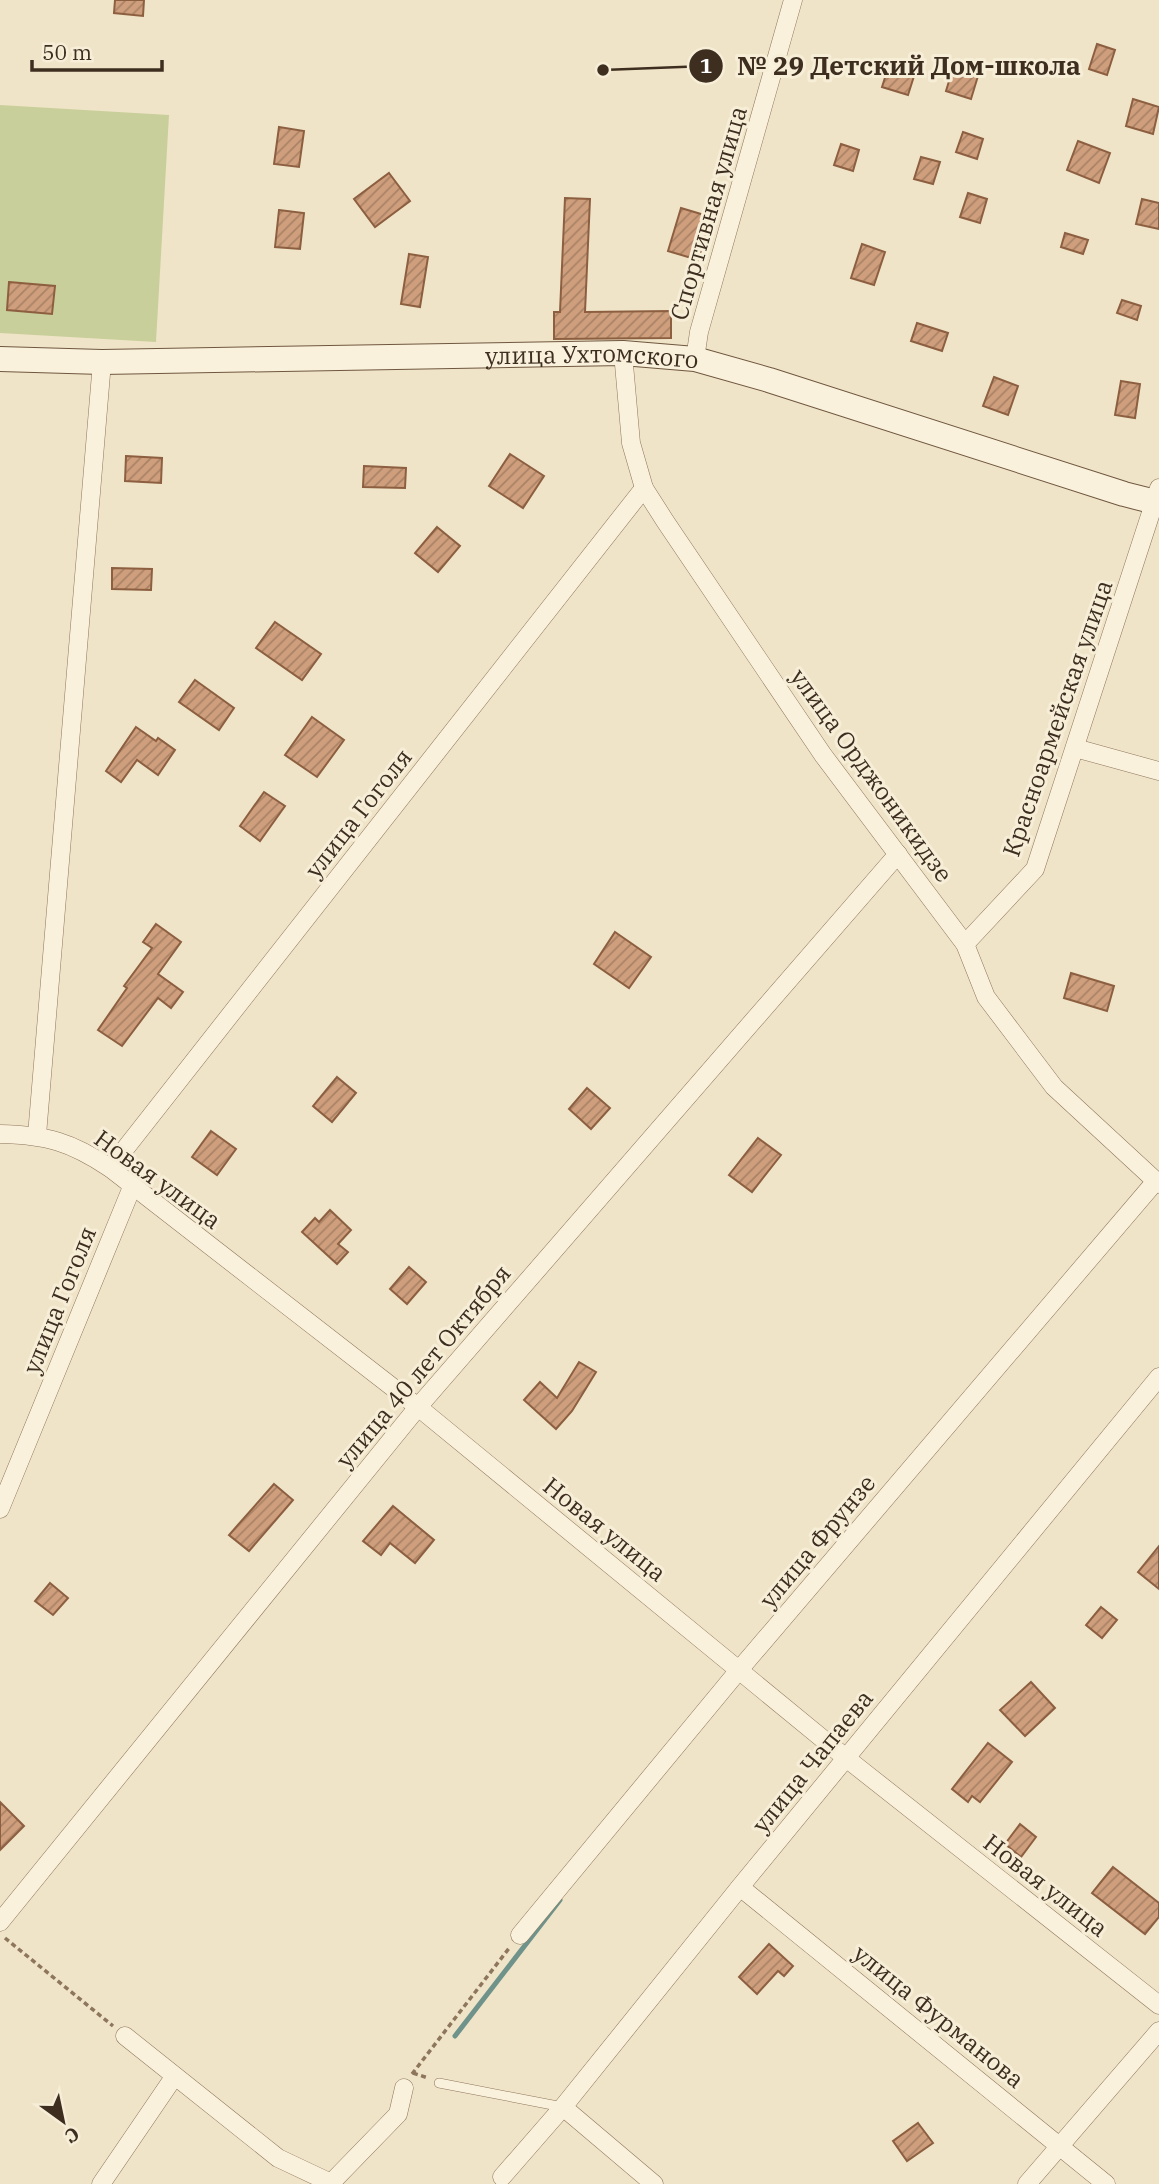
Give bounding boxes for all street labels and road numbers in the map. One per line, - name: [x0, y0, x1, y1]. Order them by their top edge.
- street label: Спортивная улица: [662, 102, 754, 324]
- street label: улица Ухтомского: [485, 336, 700, 375]
- street label: Красноармейская улица: [995, 575, 1119, 861]
- street label: улица Орджоникидзе: [784, 662, 960, 888]
- street label: улица Гоголя: [297, 742, 419, 884]
- street label: Новая улица: [88, 1122, 228, 1236]
- street label: улица Гоголя: [15, 1222, 103, 1378]
- street label: улица 40 лет Октября: [328, 1258, 518, 1474]
- street label: улица Фрунзе: [752, 1468, 882, 1614]
- street label: Новая улица: [537, 1469, 673, 1589]
- street label: улица Чапаева: [744, 1683, 880, 1839]
- street label: Новая улица: [977, 1826, 1115, 1944]
- street label: улица Фурманова: [847, 1937, 1031, 2095]

